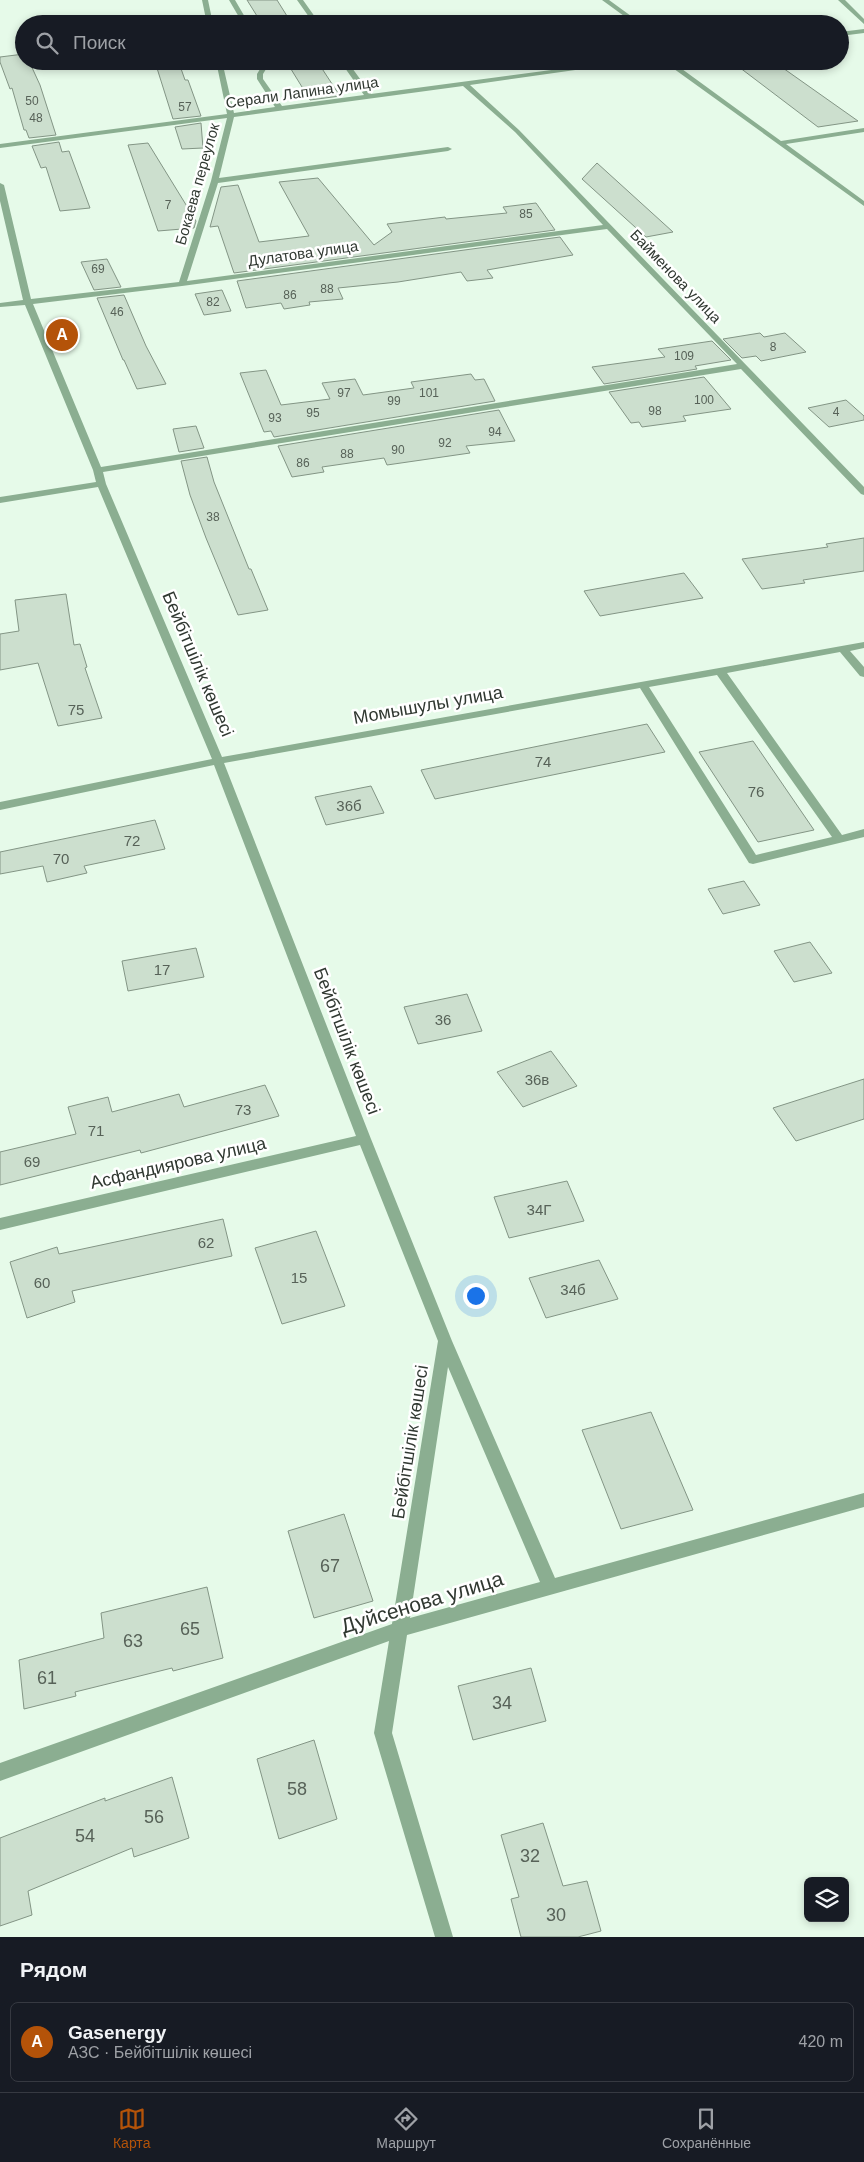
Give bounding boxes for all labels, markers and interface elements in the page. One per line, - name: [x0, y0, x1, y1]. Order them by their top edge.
- search box: [15, 15, 849, 70]
- icon: search: [33, 29, 61, 57]
- text: Поиск: [73, 32, 126, 53]
- street label: Серали Лапина улица: [225, 73, 380, 111]
- house number: 50: [25, 94, 39, 108]
- house number: 57: [178, 100, 192, 114]
- house number: 48: [29, 111, 43, 125]
- street label: Бокаева переулок: [171, 121, 223, 247]
- house number: 7: [165, 198, 172, 212]
- house number: 85: [519, 207, 533, 221]
- street label: Байменова улица: [627, 226, 725, 327]
- street label: Дулатова улица: [247, 237, 360, 269]
- house number: 69: [91, 262, 105, 276]
- house number: 88: [320, 282, 334, 296]
- house number: 86: [283, 288, 297, 302]
- house number: 82: [206, 295, 220, 309]
- house number: 46: [110, 305, 124, 319]
- pin: A: [46, 316, 78, 354]
- house number: 8: [770, 340, 777, 354]
- house number: 109: [674, 349, 694, 363]
- house number: 97: [337, 386, 351, 400]
- house number: 101: [419, 386, 439, 400]
- house number: 100: [694, 393, 714, 407]
- house number: 99: [387, 394, 401, 408]
- house number: 98: [648, 404, 662, 418]
- house number: 4: [833, 405, 840, 419]
- house number: 95: [306, 406, 320, 420]
- house number: 93: [268, 411, 282, 425]
- house number: 94: [488, 425, 502, 439]
- house number: 92: [438, 436, 452, 450]
- house number: 90: [391, 443, 405, 457]
- house number: 88: [340, 447, 354, 461]
- house number: 86: [296, 456, 310, 470]
- house number: 38: [206, 510, 220, 524]
- street label: Бейбітшілік көшесі: [158, 588, 238, 740]
- street label: Момышулы улица: [352, 682, 505, 728]
- house number: 75: [68, 701, 84, 718]
- house number: 74: [535, 753, 551, 770]
- house number: 76: [748, 783, 764, 800]
- house number: 36б: [336, 797, 362, 814]
- house number: 72: [124, 832, 140, 849]
- house number: 70: [53, 850, 69, 867]
- house number: 17: [154, 961, 170, 978]
- street label: Бейбітшілік көшесі: [310, 965, 384, 1117]
- house number: 36: [435, 1011, 451, 1028]
- house number: 36в: [525, 1071, 549, 1088]
- house number: 73: [235, 1101, 251, 1118]
- house number: 71: [88, 1122, 104, 1139]
- street label: Асфандиярова улица: [88, 1133, 269, 1193]
- house number: 69: [24, 1153, 40, 1170]
- house number: 34Г: [527, 1201, 551, 1218]
- house number: 62: [198, 1234, 214, 1251]
- house number: 15: [291, 1269, 307, 1286]
- house number: 60: [34, 1274, 50, 1291]
- house number: 34б: [560, 1281, 586, 1298]
- your location: [463, 1283, 489, 1309]
- street label: Бейбітшілік көшесі: [388, 1364, 432, 1520]
- house number: 67: [320, 1556, 340, 1576]
- street label: Дуйсенова улица: [338, 1566, 506, 1638]
- house number: 65: [180, 1619, 200, 1639]
- house number: 63: [123, 1631, 143, 1651]
- house number: 61: [37, 1668, 57, 1688]
- house number: 34: [492, 1693, 512, 1713]
- house number: 58: [287, 1779, 307, 1799]
- house number: 56: [144, 1807, 164, 1827]
- house number: 54: [75, 1826, 95, 1846]
- house number: 32: [520, 1846, 540, 1866]
- map controls: [804, 1877, 849, 1922]
- button: layers: [804, 1877, 849, 1922]
- house number: 30: [546, 1905, 566, 1925]
- text: Рядом: [20, 1958, 87, 1981]
- text: Gasenergy: [68, 2022, 166, 2043]
- text: A: [31, 2033, 43, 2050]
- text: 420 m: [799, 2033, 843, 2050]
- text: АЗС · Бейбітшілік көшесі: [68, 2044, 252, 2061]
- tab: Карта: [113, 2105, 150, 2151]
- tab: Маршрут: [376, 2105, 436, 2151]
- tab: Сохранённые: [662, 2105, 751, 2151]

